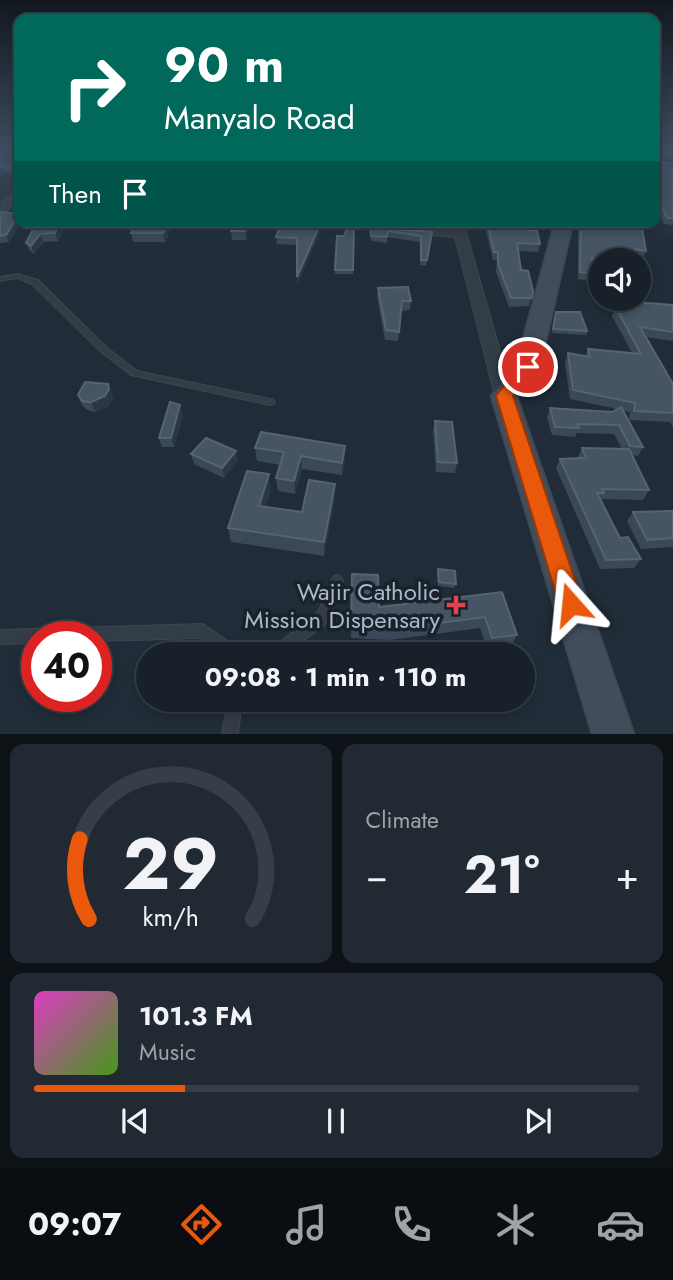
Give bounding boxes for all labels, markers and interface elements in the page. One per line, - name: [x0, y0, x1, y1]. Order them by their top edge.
- text: 90 m: [164, 30, 284, 100]
- icon: right: [49, 42, 140, 133]
- text: Manyalo Road: [164, 95, 355, 141]
- text: Then: [49, 175, 102, 213]
- icon: arrive: [116, 175, 154, 213]
- map controls: [588, 248, 651, 311]
- button: sound: [588, 248, 651, 311]
- pin: [498, 337, 558, 397]
- icon: arrive: [509, 348, 547, 386]
- position arrow: [534, 567, 608, 641]
- place label: Wajir Catholic Mission Dispensary: [244, 574, 440, 637]
- marker: Wajir Catholic Mission Dispensary: [446, 595, 466, 615]
- speed limit sign: 40: [21, 621, 112, 712]
- text: 09:08 · 1 min · 110 m: [205, 658, 466, 696]
- text: Climate: [366, 803, 439, 837]
- text: 29: [123, 812, 219, 917]
- text: 21°: [464, 837, 540, 913]
- text: −: [366, 848, 388, 903]
- text: +: [616, 848, 639, 903]
- text: km/h: [142, 899, 199, 935]
- text: 101.3 FM: [139, 997, 253, 1035]
- text: Music: [139, 1035, 196, 1069]
- icon: previous: [116, 1102, 154, 1140]
- icon: pause: [317, 1102, 355, 1140]
- icon: next: [519, 1102, 557, 1140]
- icon: directions: [177, 1200, 226, 1249]
- icon: music: [282, 1200, 331, 1249]
- icon: phone: [387, 1200, 436, 1249]
- icon: climate: [491, 1200, 540, 1249]
- icon: car: [596, 1200, 645, 1249]
- text: 09:07: [28, 1201, 121, 1247]

